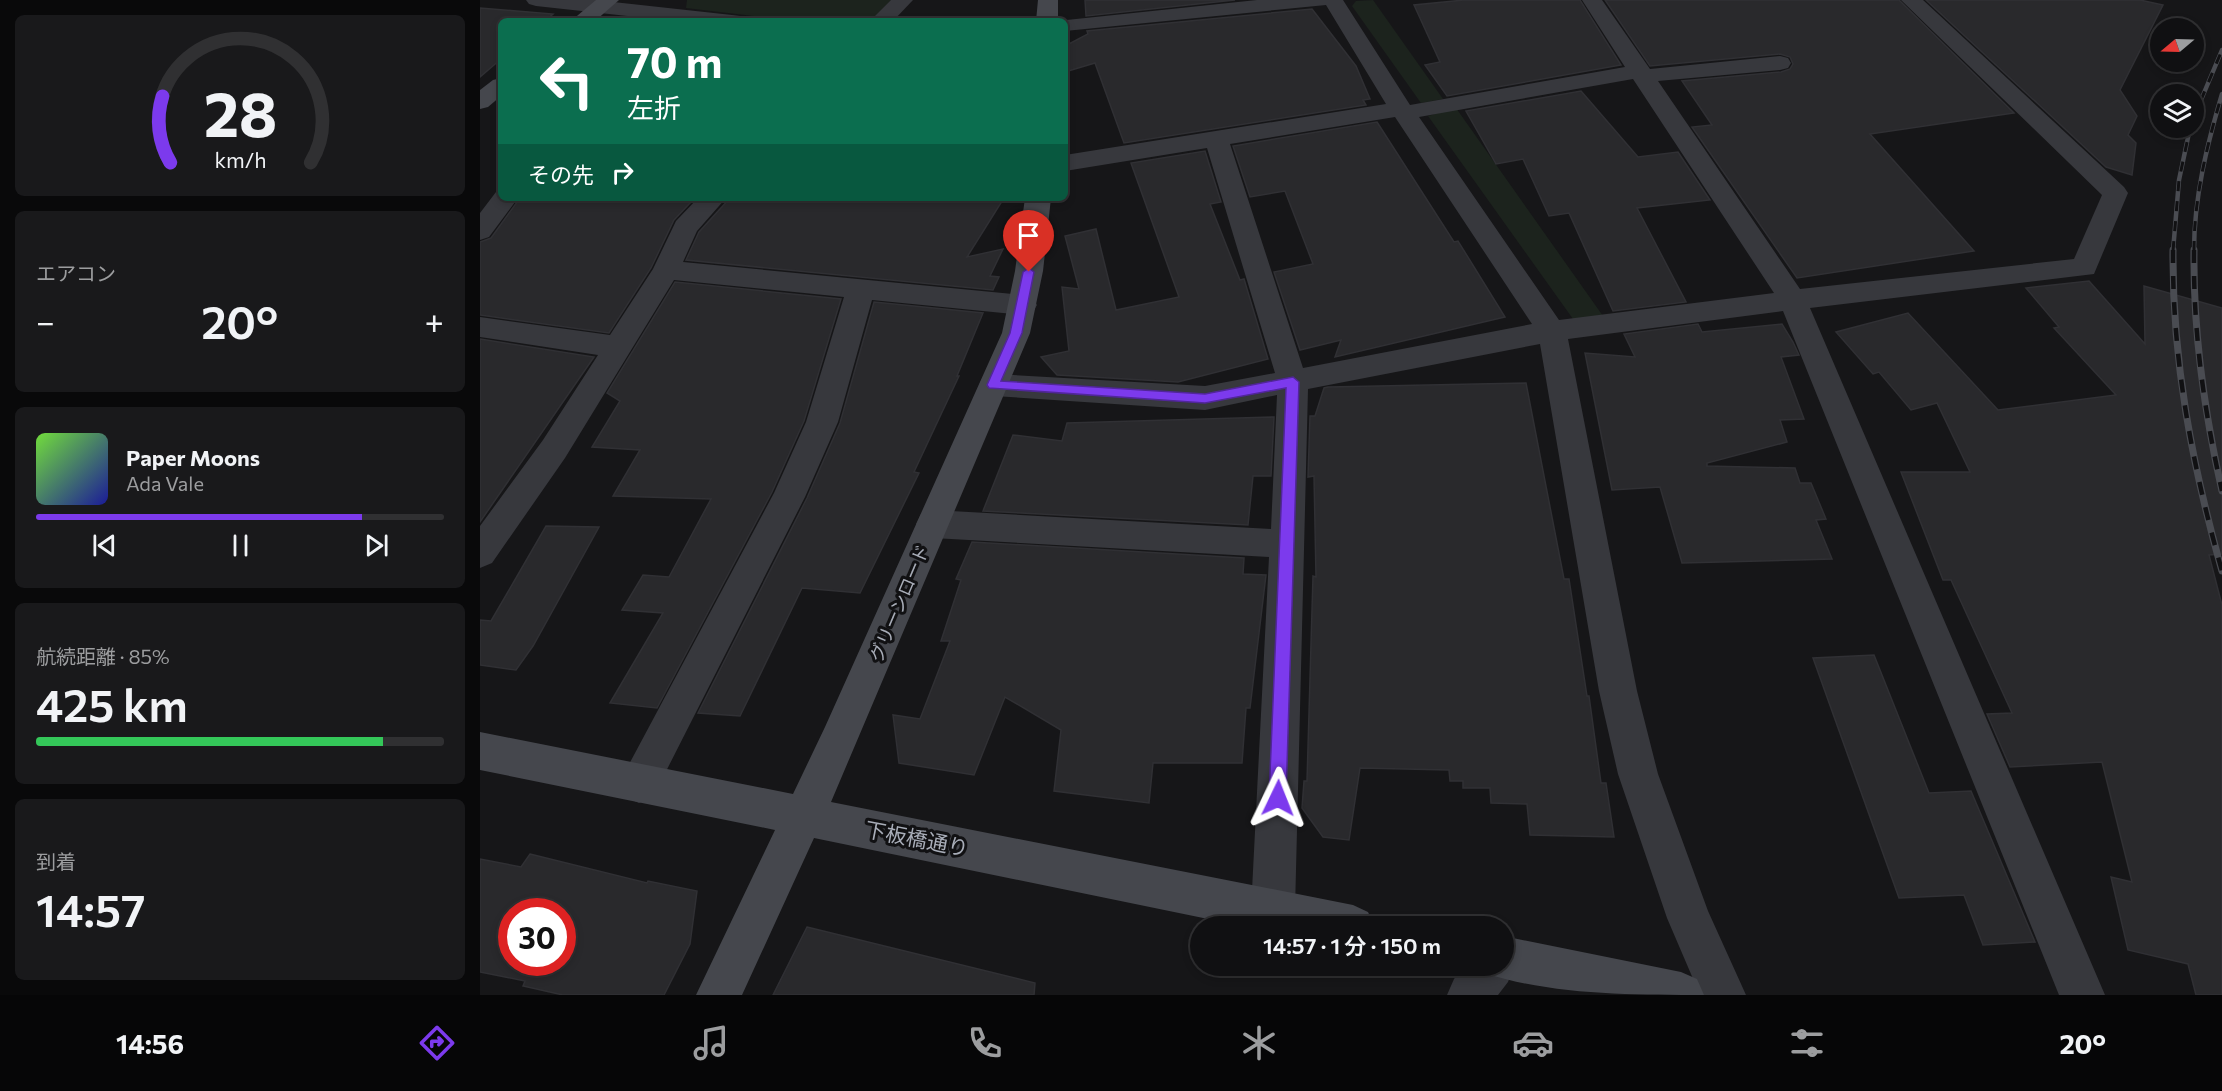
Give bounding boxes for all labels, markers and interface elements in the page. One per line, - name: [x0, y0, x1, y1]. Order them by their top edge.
- north arrow: [2150, 18, 2204, 72]
- map controls: [2150, 18, 2204, 138]
- text: 70 m: [627, 35, 722, 87]
- icon: left: [528, 42, 606, 120]
- text: 28: [203, 74, 277, 150]
- button: layers: [2150, 84, 2204, 138]
- text: 左折: [627, 91, 681, 124]
- text: km/h: [214, 146, 266, 172]
- icon: right: [606, 156, 639, 189]
- text: その先: [528, 161, 594, 188]
- pin: [1003, 210, 1054, 272]
- icon: arrive: [1012, 219, 1045, 252]
- text: エアコン: [36, 261, 116, 285]
- text: 20°: [201, 293, 278, 348]
- text: −: [36, 300, 55, 341]
- text: +: [425, 300, 444, 341]
- text: Paper Moons: [126, 444, 260, 471]
- text: Ada Vale: [126, 471, 204, 495]
- icon: previous: [88, 529, 121, 562]
- icon: pause: [224, 529, 257, 562]
- icon: next: [360, 529, 393, 562]
- street label: グリーンロード: [864, 541, 934, 665]
- text: 航続距離 · 85%: [36, 644, 170, 668]
- text: 425 km: [36, 676, 188, 731]
- position arrow: [1246, 766, 1310, 830]
- street label: 下板橋通り: [863, 816, 971, 860]
- text: 到着: [36, 849, 76, 873]
- text: 14:57: [36, 881, 145, 936]
- speed limit sign: 30: [498, 898, 576, 976]
- text: 14:57 · 1 分 · 150 m: [1263, 932, 1441, 959]
- icon: directions: [416, 1022, 458, 1064]
- icon: music: [690, 1022, 732, 1064]
- icon: phone: [964, 1022, 1006, 1064]
- icon: climate: [1238, 1022, 1280, 1064]
- icon: car: [1512, 1022, 1554, 1064]
- icon: filters: [1786, 1022, 1828, 1064]
- text: 14:56: [116, 1027, 184, 1060]
- text: 20°: [2059, 1027, 2106, 1060]

